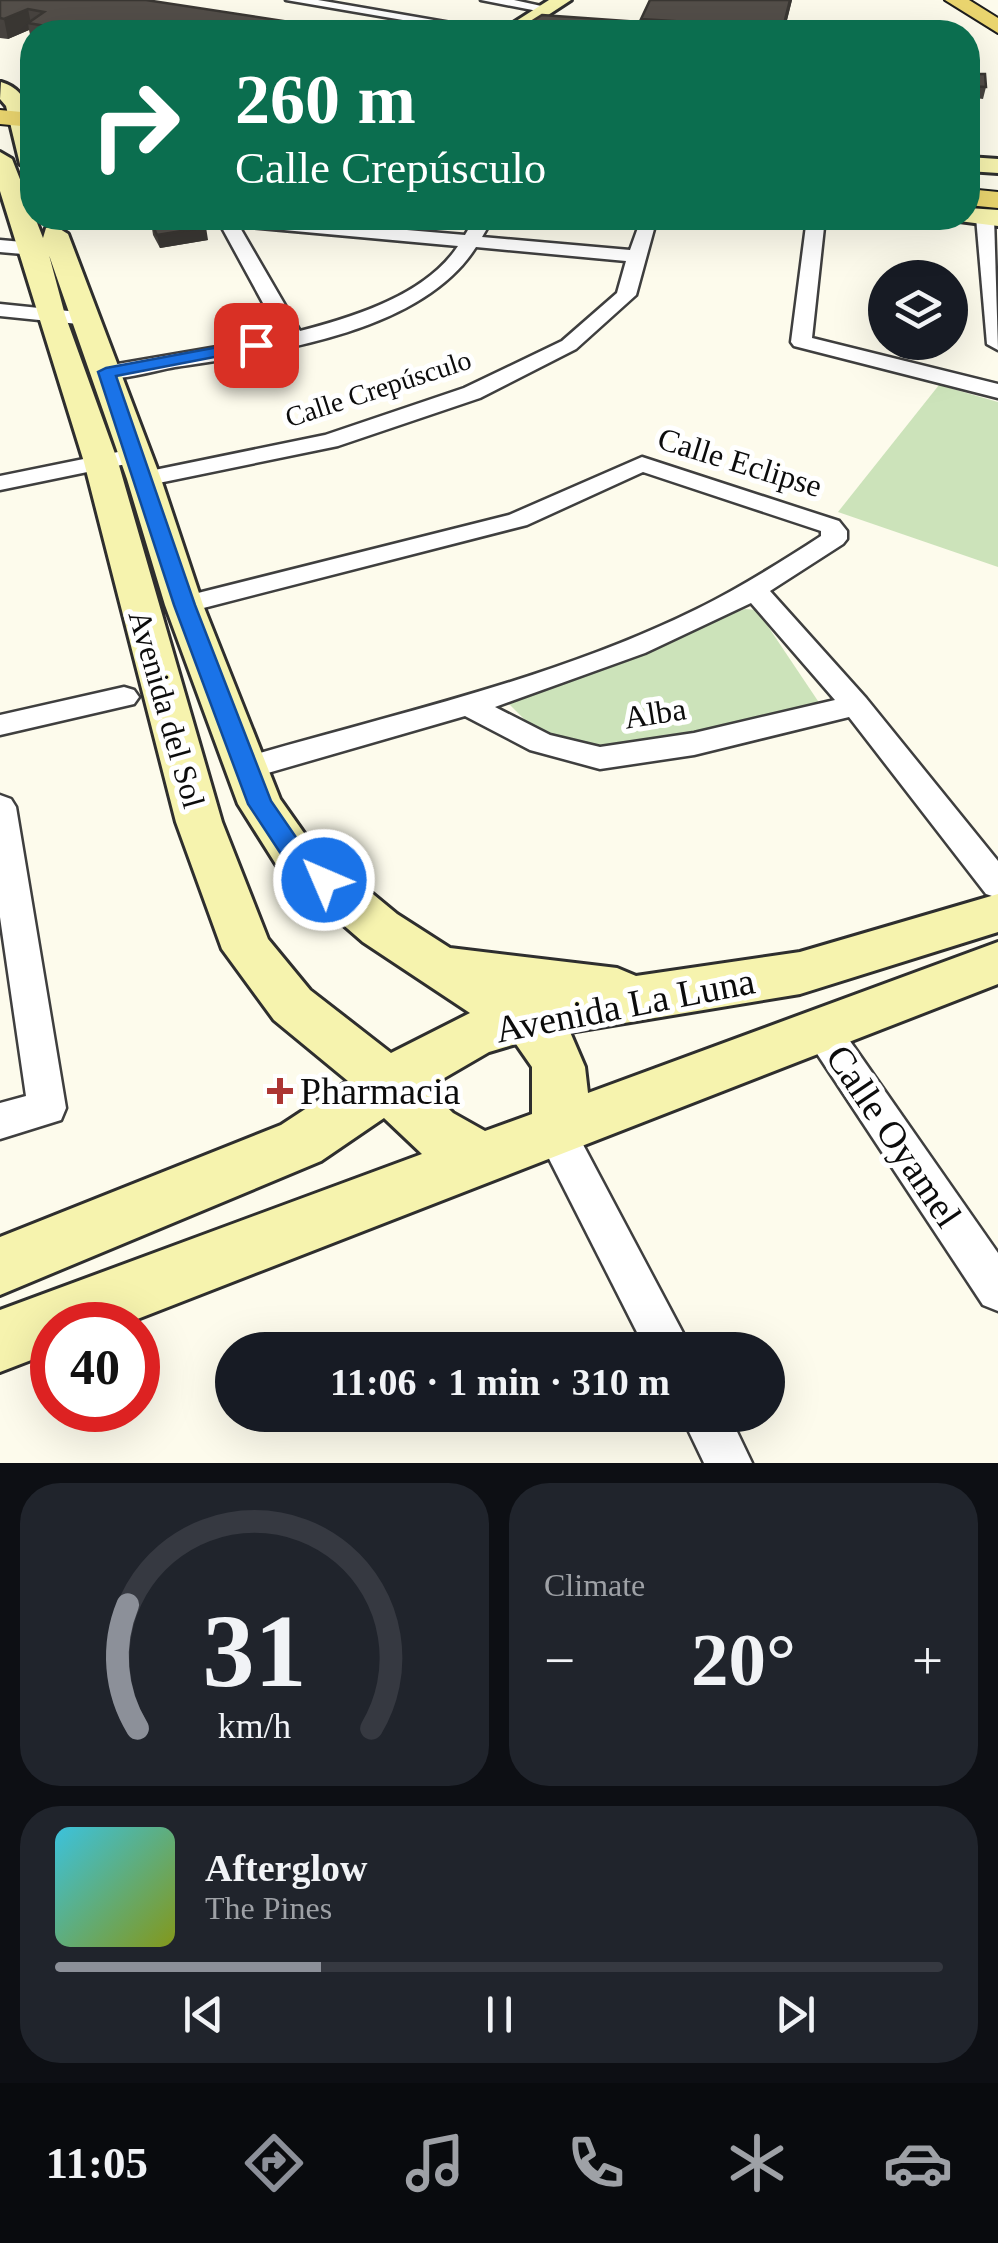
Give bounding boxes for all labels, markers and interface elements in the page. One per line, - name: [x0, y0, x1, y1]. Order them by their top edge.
- icon: right: [70, 60, 200, 190]
- text: 260 m: [235, 61, 416, 138]
- text: Calle Crepúsculo: [235, 143, 546, 193]
- map controls: [868, 260, 968, 360]
- button: layers: [868, 260, 968, 360]
- pin: [214, 303, 299, 388]
- icon: arrive: [229, 318, 284, 373]
- street label: Calle Crepúsculo: [281, 344, 475, 433]
- street label: Calle Eclipse: [654, 420, 826, 504]
- street label: Avenida del Sol: [122, 606, 212, 812]
- street label: Alba: [621, 690, 689, 736]
- position arrow: [272, 828, 376, 932]
- street label: Avenida La Luna: [492, 959, 758, 1051]
- street label: Calle Oyamel: [818, 1037, 970, 1235]
- place label: Pharmacia: [300, 1070, 461, 1112]
- marker: Pharmacia: [269, 1080, 291, 1102]
- speed limit sign: 40: [30, 1302, 160, 1432]
- text: 11:06 · 1 min · 310 m: [330, 1361, 670, 1403]
- text: Climate: [544, 1567, 645, 1603]
- text: 31: [203, 1593, 307, 1708]
- text: 20°: [691, 1618, 796, 1701]
- text: −: [544, 1630, 575, 1691]
- text: +: [912, 1630, 943, 1691]
- text: km/h: [218, 1706, 291, 1746]
- text: Afterglow: [205, 1847, 367, 1889]
- text: The Pines: [205, 1890, 332, 1926]
- icon: previous: [176, 1987, 231, 2042]
- icon: pause: [472, 1987, 527, 2042]
- icon: next: [768, 1987, 823, 2042]
- icon: directions: [239, 2128, 309, 2198]
- icon: music: [400, 2128, 470, 2198]
- icon: phone: [561, 2128, 631, 2198]
- icon: climate: [722, 2128, 792, 2198]
- icon: car: [883, 2128, 953, 2198]
- text: 11:05: [45, 2138, 148, 2188]

